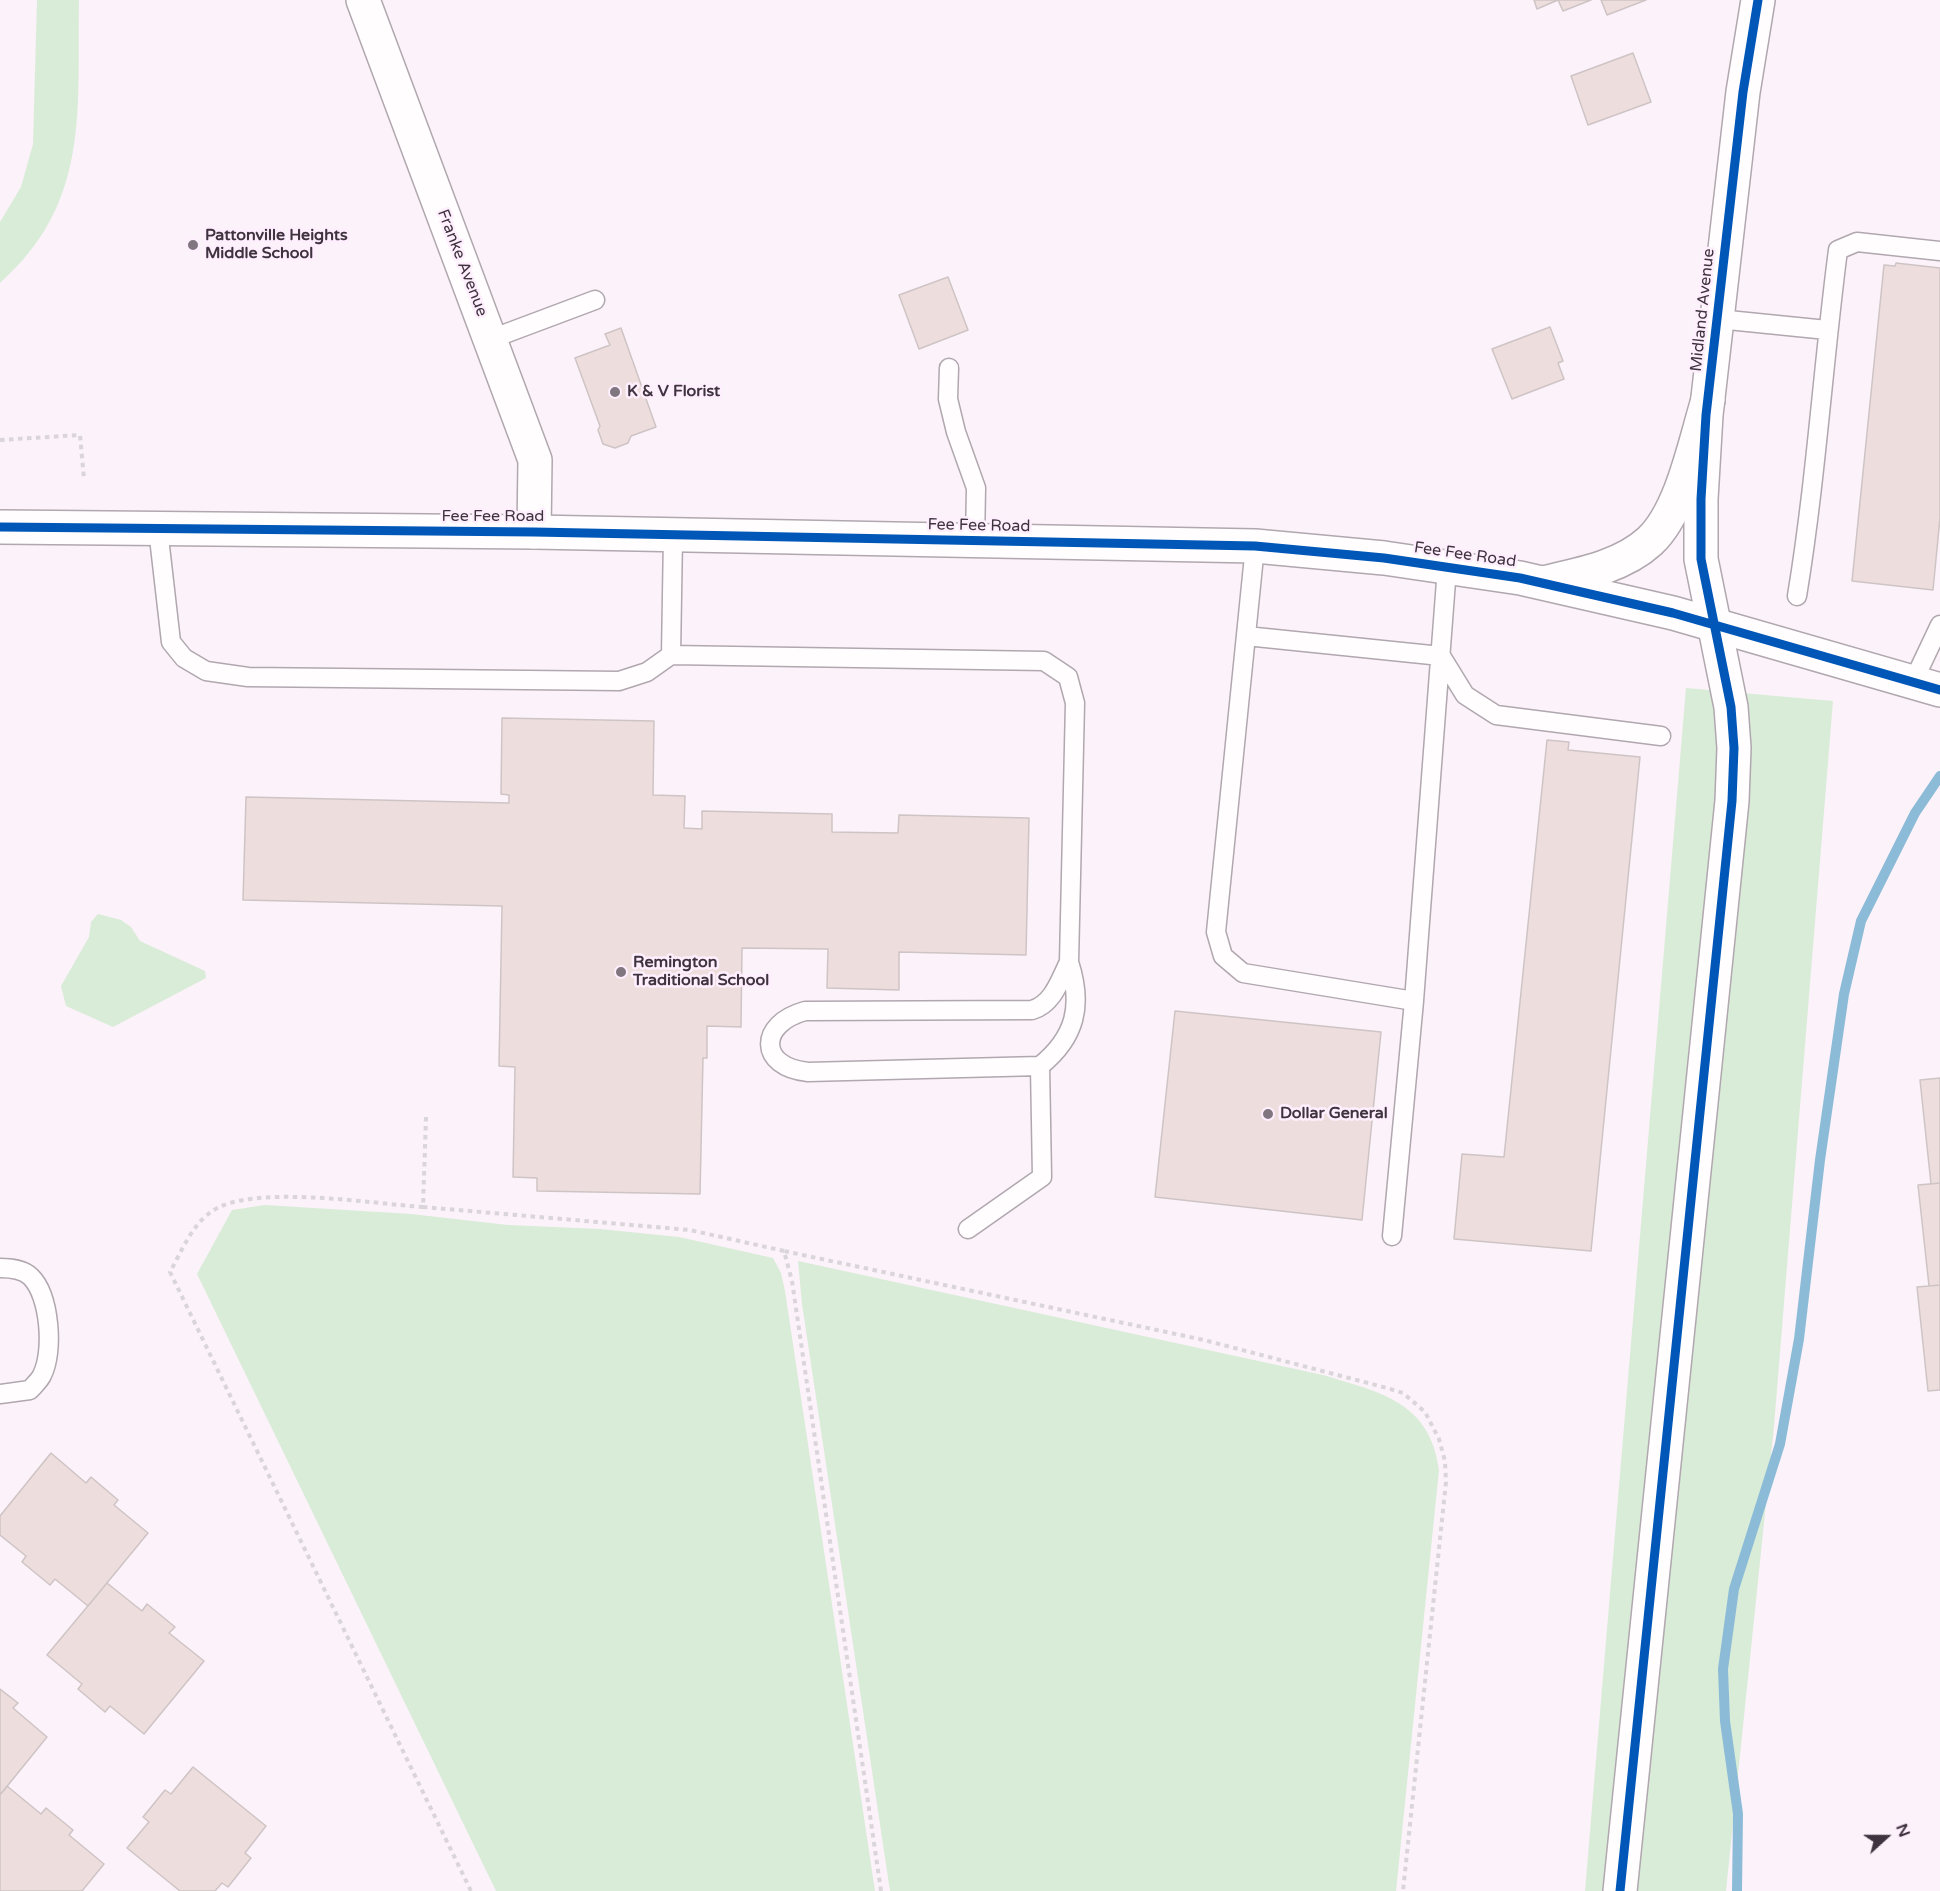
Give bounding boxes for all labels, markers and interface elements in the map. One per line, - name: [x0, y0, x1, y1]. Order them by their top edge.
- street label: Franke Avenue: [433, 207, 491, 319]
- place label: Pattonville Heights Middle School: [205, 226, 348, 264]
- marker: Pattonville Heights Middle School: [186, 238, 200, 252]
- street label: Midland Avenue: [1687, 248, 1719, 372]
- place label: K & V Florist: [627, 382, 720, 402]
- marker: K & V Florist: [608, 385, 622, 399]
- street label: Fee Fee Road: [442, 507, 544, 527]
- street label: Fee Fee Road: [927, 516, 1031, 536]
- street label: Fee Fee Road: [1413, 538, 1517, 572]
- place label: Remington Traditional School: [633, 953, 769, 991]
- marker: Remington Traditional School: [614, 965, 628, 979]
- place label: Dollar General: [1280, 1104, 1388, 1124]
- marker: Dollar General: [1261, 1107, 1275, 1121]
- north arrow: [1856, 1807, 1916, 1867]
- text: N: [1891, 1821, 1914, 1840]

